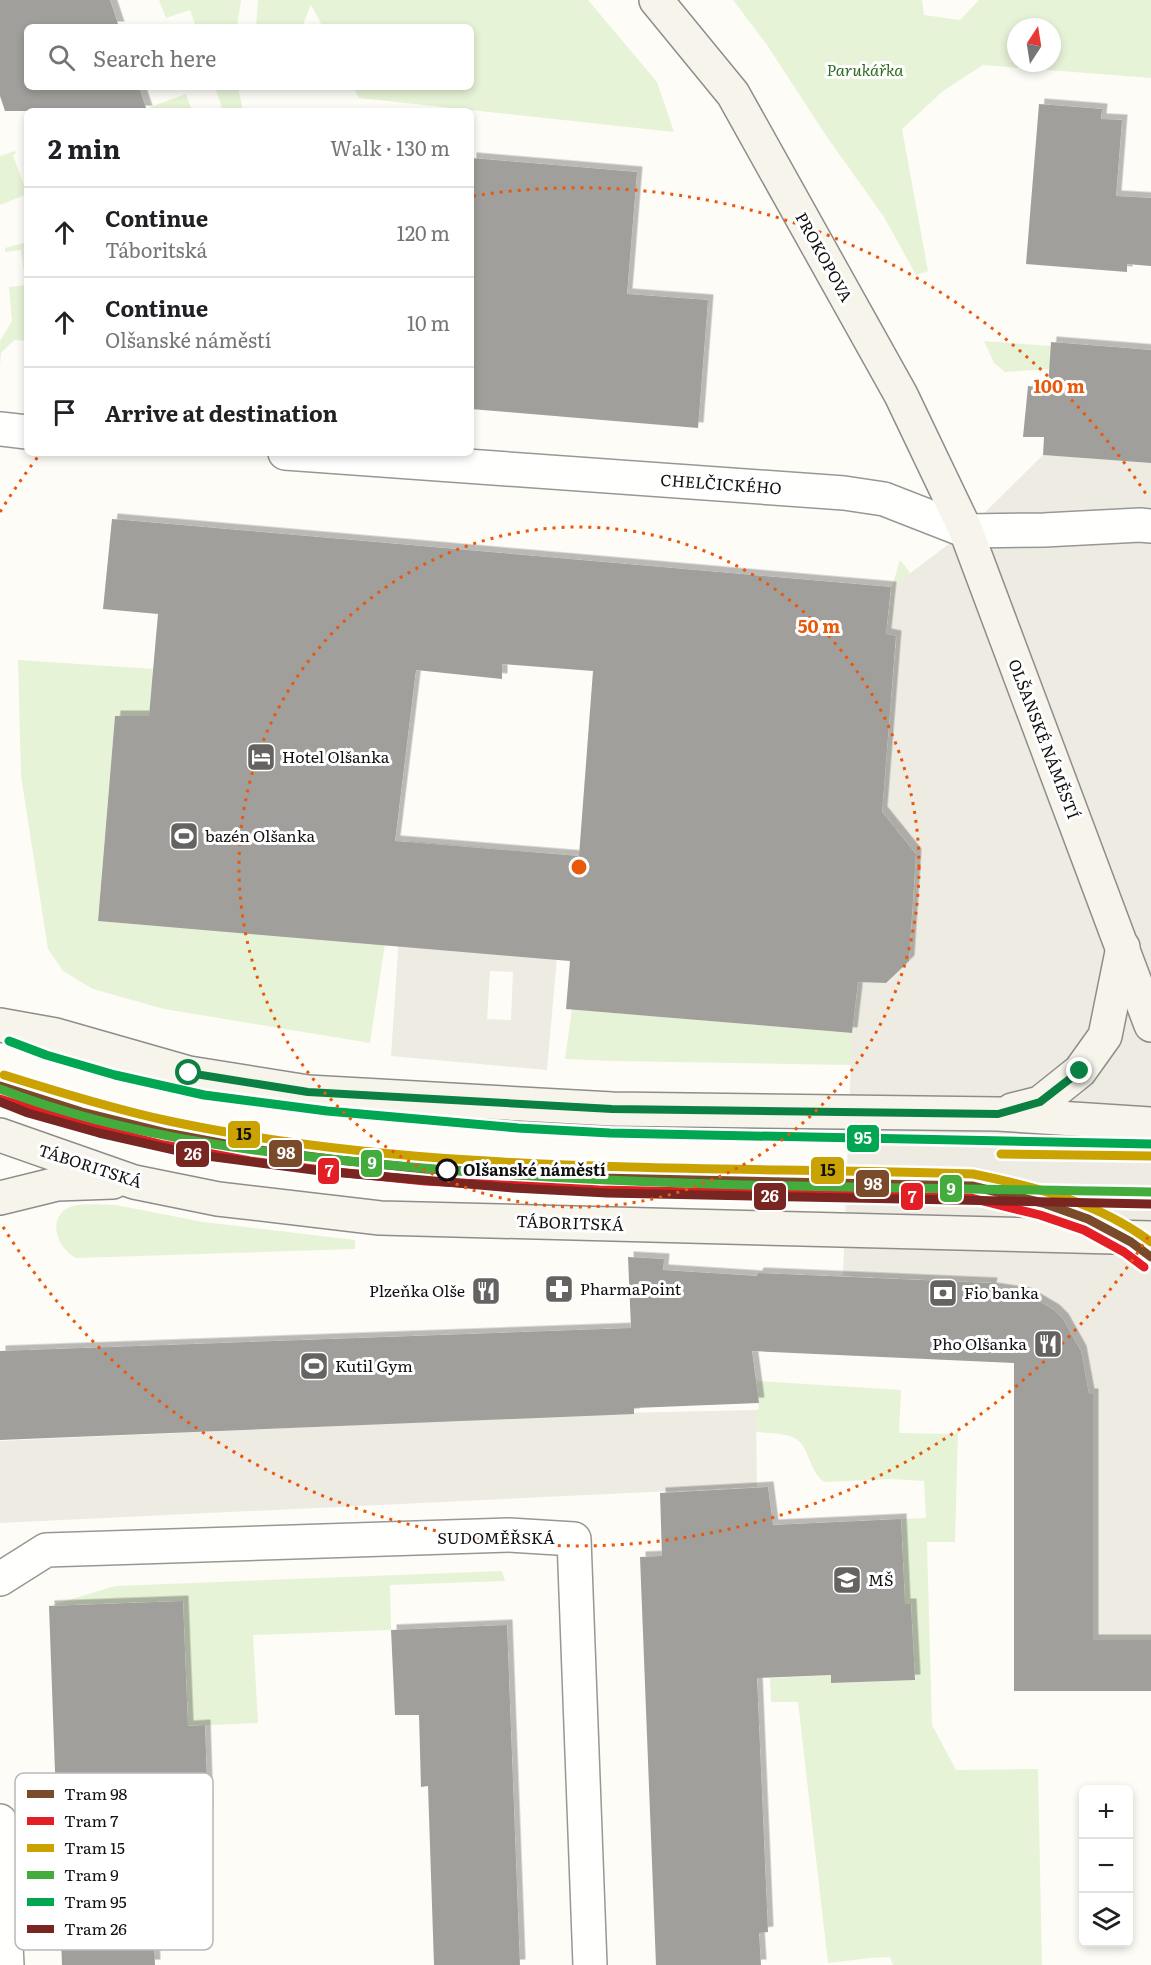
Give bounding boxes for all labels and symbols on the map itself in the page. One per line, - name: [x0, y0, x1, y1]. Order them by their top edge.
- north arrow: [1007, 18, 1061, 72]
- park label: Parukářka: [827, 57, 904, 81]
- street label: PROKOPOVA: [790, 207, 860, 306]
- text: 100 m: [1033, 372, 1085, 399]
- street label: CHELČICKÉHO: [660, 467, 783, 499]
- text: 50 m: [798, 612, 840, 639]
- street label: OLŠANSKÉ NÁMĚSTÍ: [1003, 655, 1087, 822]
- hotel icon: Hotel Olšanka: [245, 741, 277, 773]
- place label: Hotel Olšanka: [282, 744, 390, 768]
- sports icon: bazén Olšanka: [168, 820, 200, 852]
- place label: bazén Olšanka: [205, 823, 315, 847]
- centre of rings: [569, 857, 589, 877]
- route end: [1066, 1057, 1092, 1083]
- route start: [175, 1059, 201, 1085]
- line badge: 15: [227, 1120, 261, 1149]
- text: 15: [236, 1121, 252, 1145]
- line badge: 95: [846, 1124, 880, 1153]
- text: 95: [854, 1125, 872, 1149]
- street label: TÁBORITSKÁ: [35, 1137, 145, 1193]
- line badge: 98: [268, 1139, 303, 1168]
- line badge: 26: [175, 1140, 210, 1168]
- text: 98: [277, 1140, 296, 1164]
- text: 26: [184, 1141, 202, 1165]
- line badge: 9: [360, 1149, 383, 1178]
- text: 9: [367, 1150, 377, 1174]
- line badge: 15: [810, 1156, 845, 1185]
- line badge: 7: [317, 1157, 340, 1185]
- place label: Olšanské náměstí: [463, 1157, 606, 1181]
- text: 15: [820, 1157, 836, 1181]
- text: 7: [325, 1158, 334, 1182]
- marker: Olšanské náměstí: [436, 1159, 458, 1181]
- line badge: 98: [855, 1169, 890, 1198]
- text: 98: [864, 1171, 883, 1195]
- line badge: 9: [939, 1174, 963, 1203]
- text: 9: [946, 1176, 956, 1200]
- line badge: 26: [753, 1182, 787, 1211]
- line badge: 7: [900, 1182, 924, 1211]
- text: 26: [761, 1183, 779, 1207]
- text: 7: [908, 1184, 917, 1208]
- street label: TÁBORITSKÁ: [516, 1208, 625, 1236]
- pharmacy icon: PharmaPoint: [543, 1273, 575, 1305]
- restaurant icon: Plzeňka Olše: [470, 1275, 502, 1307]
- place label: PharmaPoint: [580, 1276, 682, 1300]
- bank icon: Fio banka: [927, 1277, 959, 1309]
- place label: Plzeňka Olše: [369, 1278, 465, 1302]
- place label: Fio banka: [964, 1280, 1039, 1304]
- restaurant icon: Pho Olšanka: [1032, 1328, 1064, 1360]
- place label: Pho Olšanka: [932, 1331, 1027, 1355]
- sports icon: Kutil Gym: [298, 1350, 330, 1382]
- place label: Kutil Gym: [335, 1353, 413, 1377]
- street label: SUDOMĚŘSKÁ: [437, 1525, 555, 1549]
- school or university icon: MŠ: [831, 1564, 863, 1596]
- place label: MŠ: [868, 1567, 894, 1591]
- legend: [15, 1773, 213, 1950]
- text: Tram 98: [64, 1781, 128, 1805]
- text: Tram 7: [64, 1808, 118, 1832]
- text: Tram 15: [64, 1835, 125, 1859]
- text: Tram 9: [64, 1862, 119, 1886]
- text: Tram 95: [64, 1889, 127, 1913]
- text: Tram 26: [64, 1916, 127, 1940]

